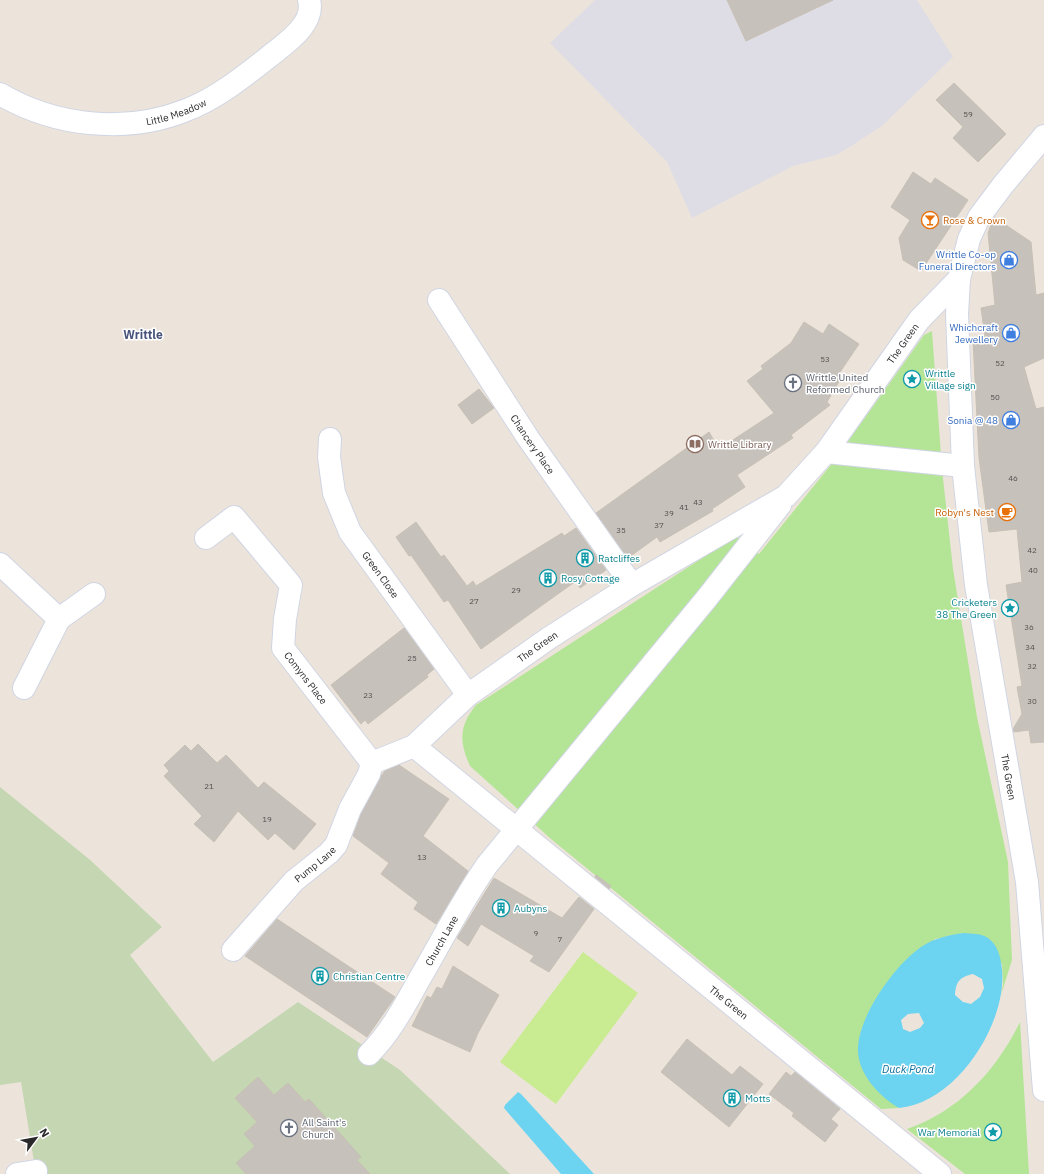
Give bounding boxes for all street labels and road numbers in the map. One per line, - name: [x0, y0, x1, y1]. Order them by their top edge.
- street label: Little Meadow: [145, 95, 209, 128]
- street label: The Green: [884, 321, 921, 366]
- street label: Chancery Place: [508, 412, 558, 477]
- street label: Green Close: [360, 549, 402, 601]
- street label: The Green: [514, 628, 560, 665]
- street label: Comyns Place: [282, 649, 331, 707]
- street label: The Green: [999, 753, 1019, 801]
- street label: Pump Lane: [291, 843, 339, 885]
- street label: Church Lane: [422, 912, 461, 968]
- street label: The Green: [707, 983, 751, 1022]

